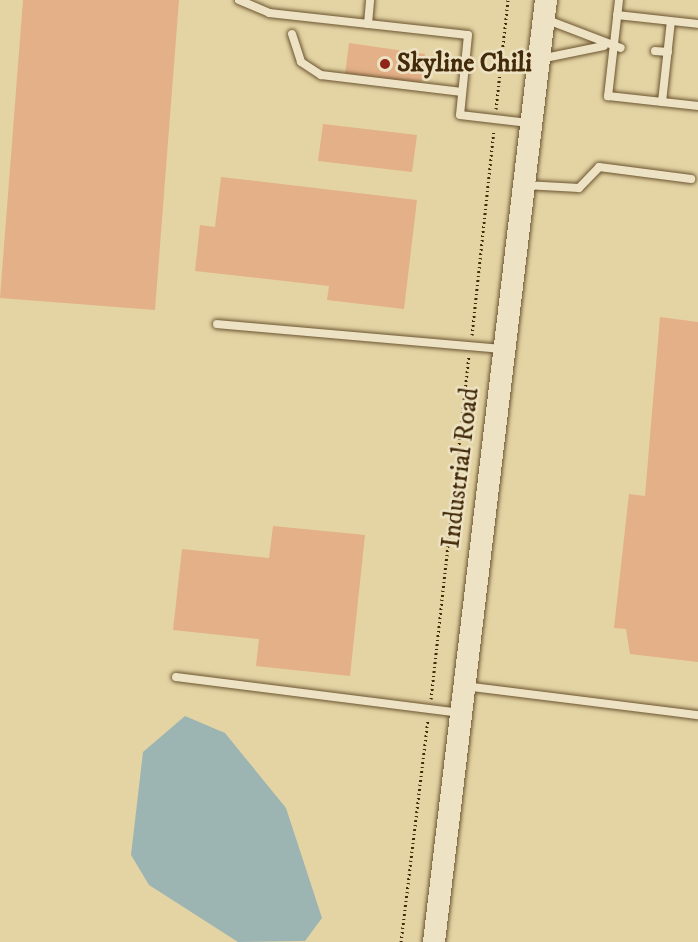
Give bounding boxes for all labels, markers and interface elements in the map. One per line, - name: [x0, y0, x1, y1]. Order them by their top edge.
- place label: Skyline Chili: [397, 48, 532, 80]
- marker: Skyline Chili: [378, 57, 392, 71]
- street label: Industrial Road: [436, 386, 486, 550]

